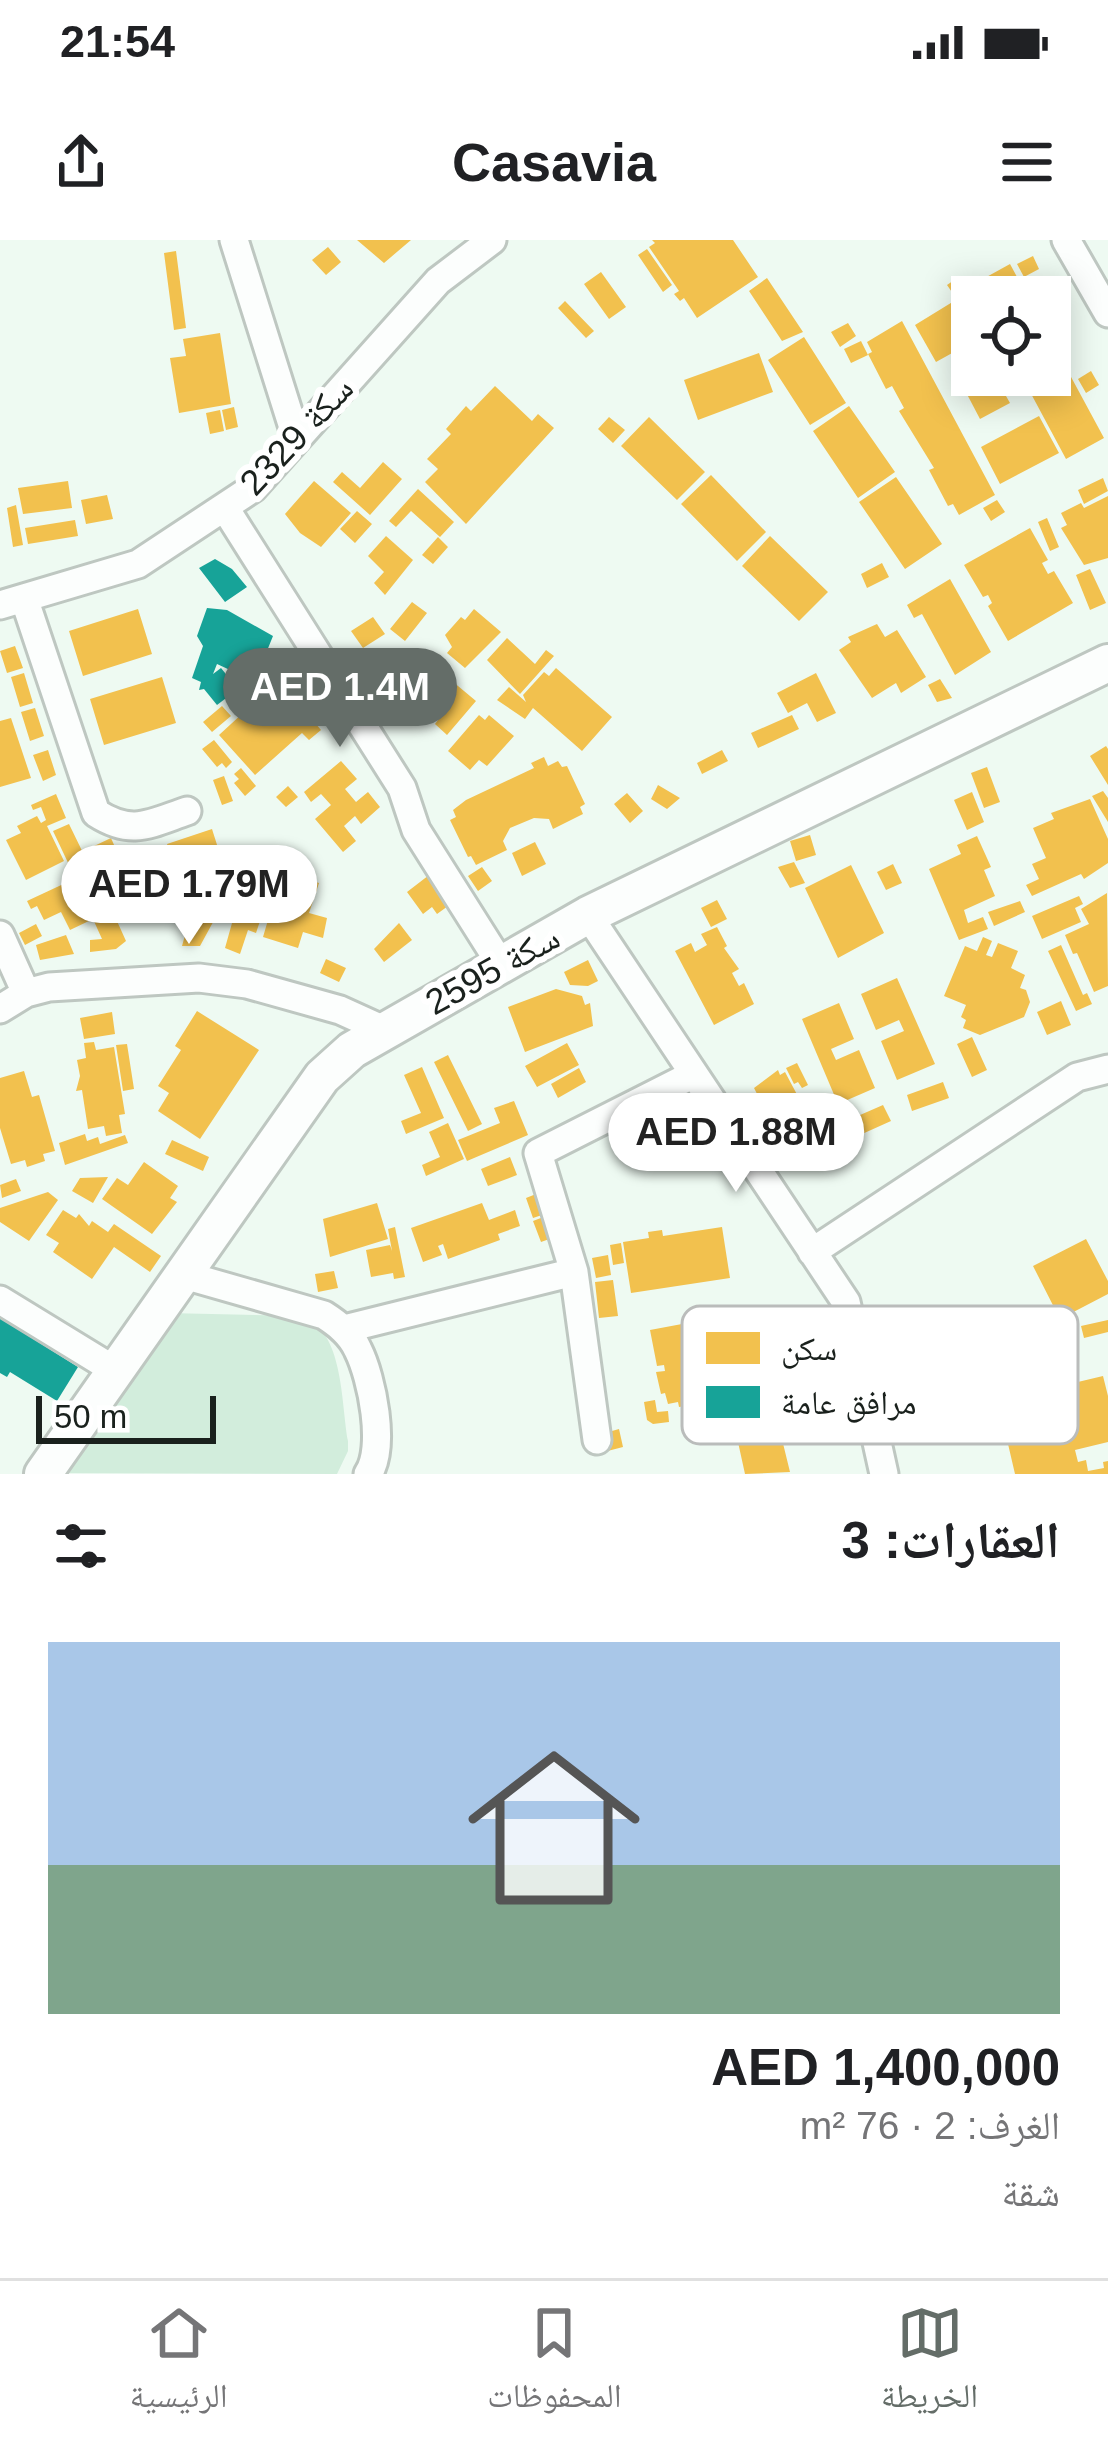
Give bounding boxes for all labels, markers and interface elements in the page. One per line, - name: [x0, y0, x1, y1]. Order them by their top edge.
- text: 21:54: [60, 16, 175, 67]
- icon: share: [48, 129, 114, 195]
- icon: menu: [994, 129, 1060, 195]
- text: Casavia: [452, 132, 656, 192]
- map controls: [951, 276, 1071, 396]
- button: locate: [951, 276, 1071, 396]
- street label: سكة 2329: [231, 368, 361, 503]
- pin: AED 1.4M: [216, 648, 464, 750]
- text: AED 1.4M: [250, 665, 430, 708]
- pin: AED 1.79M: [52, 845, 326, 947]
- text: AED 1.79M: [88, 862, 290, 905]
- street label: سكة 2595: [418, 916, 566, 1023]
- pin: AED 1.88M: [599, 1093, 873, 1195]
- text: AED 1.88M: [635, 1110, 837, 1153]
- legend: [682, 1306, 1078, 1444]
- text: سكن: [781, 1330, 837, 1369]
- text: مرافق عامة: [781, 1384, 916, 1423]
- scale bar: [36, 1390, 216, 1443]
- text: 50 m: [54, 1398, 127, 1435]
- text: العقارات: 3: [842, 1512, 1060, 1569]
- icon: filters: [48, 1513, 114, 1579]
- icon: home: [446, 1720, 662, 1936]
- text: AED 1,400,000: [711, 2039, 1060, 2096]
- text: الغرف: 2 · 76 m²: [800, 2104, 1060, 2147]
- text: شقة: [1002, 2171, 1060, 2214]
- tab: الرئيسية: [130, 2300, 228, 2428]
- tab: المحفوظات: [487, 2300, 621, 2428]
- tab: الخريطة: [881, 2300, 978, 2428]

